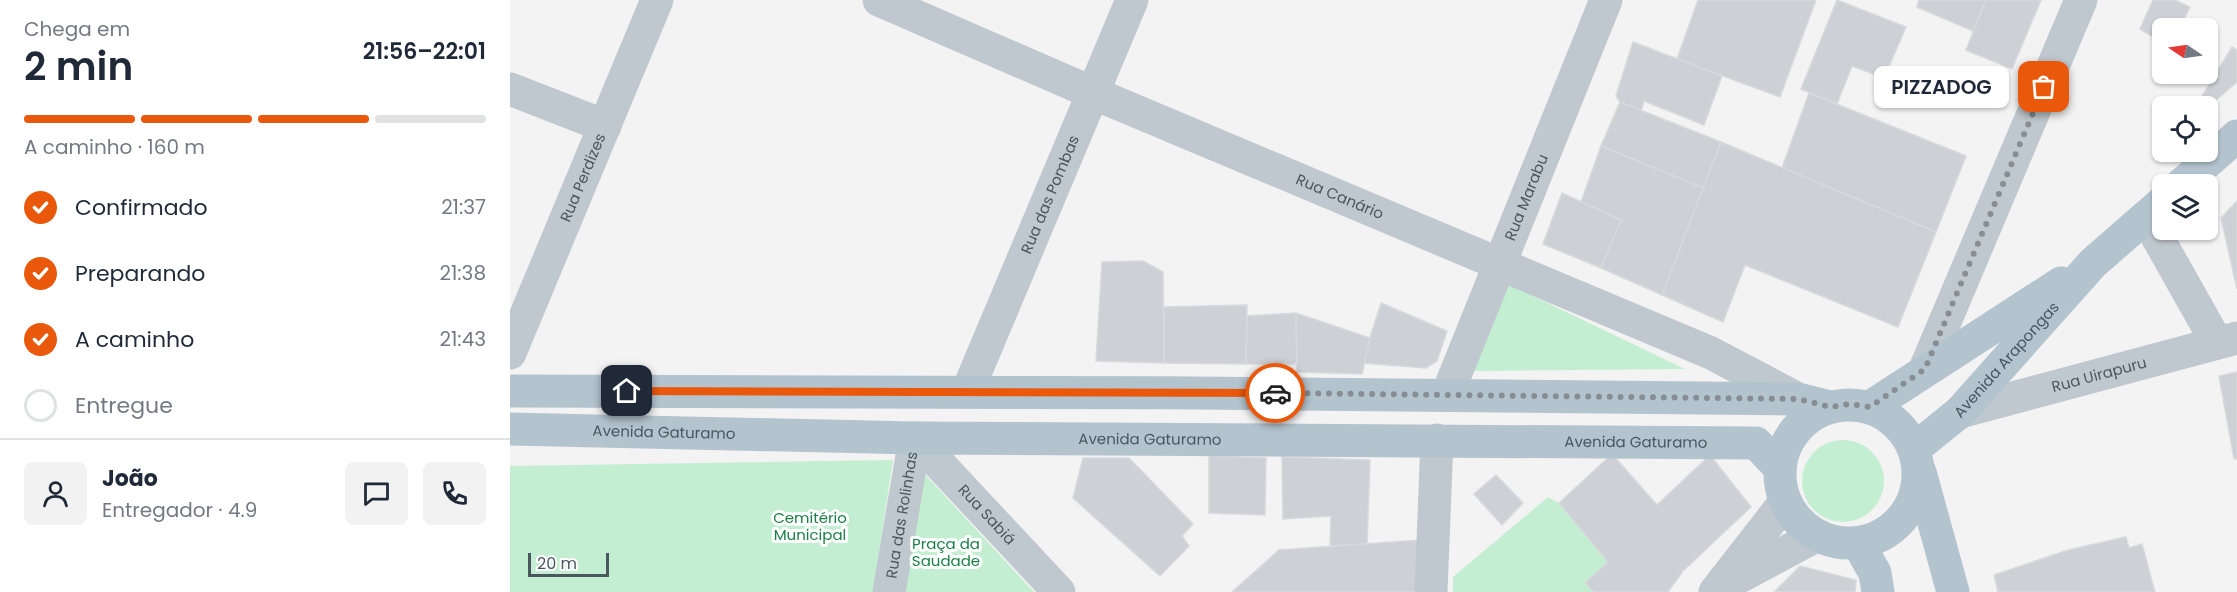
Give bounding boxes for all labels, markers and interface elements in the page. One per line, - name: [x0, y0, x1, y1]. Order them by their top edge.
- text: Chega em: [24, 15, 130, 43]
- north arrow: [2152, 18, 2218, 84]
- map controls: [2152, 18, 2218, 240]
- text: 21:56–22:01: [363, 36, 486, 67]
- text: 2 min: [24, 39, 133, 94]
- pin: [2018, 61, 2069, 112]
- callout: PIZZADOG: [1873, 66, 2008, 108]
- icon: bag: [2027, 70, 2060, 103]
- text: PIZZADOG: [1891, 73, 1992, 101]
- button: locate: [2152, 96, 2218, 162]
- street label: Rua Perdizes: [555, 130, 610, 225]
- street label: Rua das Pombas: [1015, 132, 1084, 257]
- text: A caminho · 160 m: [24, 133, 205, 161]
- street label: Rua Marabu: [1499, 151, 1553, 244]
- street label: Rua Canário: [1293, 169, 1387, 224]
- button: layers: [2152, 174, 2218, 240]
- icon: check: [24, 191, 57, 224]
- text: Confirmado: [75, 192, 208, 223]
- text: 21:37: [441, 193, 486, 221]
- icon: check: [24, 257, 57, 290]
- text: Preparando: [75, 258, 205, 289]
- text: 21:38: [439, 259, 486, 287]
- street label: Avenida Arapongas: [1949, 297, 2064, 422]
- icon: check: [24, 323, 57, 356]
- text: A caminho: [75, 324, 194, 355]
- text: 21:43: [439, 325, 486, 353]
- street label: Rua Uirapuru: [2049, 352, 2149, 397]
- courier: [1245, 363, 1305, 423]
- pin: [601, 365, 652, 416]
- icon: home: [610, 374, 643, 407]
- icon: car: [1259, 377, 1292, 410]
- text: Entregue: [75, 390, 173, 421]
- street label: Avenida Gaturamo: [592, 420, 736, 444]
- street label: Avenida Gaturamo: [1078, 428, 1222, 450]
- street label: Avenida Gaturamo: [1564, 431, 1708, 453]
- street label: Rua das Rolinhas: [880, 450, 923, 580]
- button: person: [24, 462, 87, 525]
- button: chat: [345, 462, 408, 525]
- button: phone: [423, 462, 486, 525]
- text: João: [102, 463, 158, 494]
- street label: Rua Sabiá: [954, 479, 1021, 549]
- text: Entregador · 4.9: [102, 496, 257, 524]
- park label: Cemitério Municipal: [773, 507, 847, 545]
- park label: Praça da Saudade: [912, 533, 980, 571]
- scale bar: [528, 550, 609, 578]
- text: 20 m: [537, 552, 577, 575]

